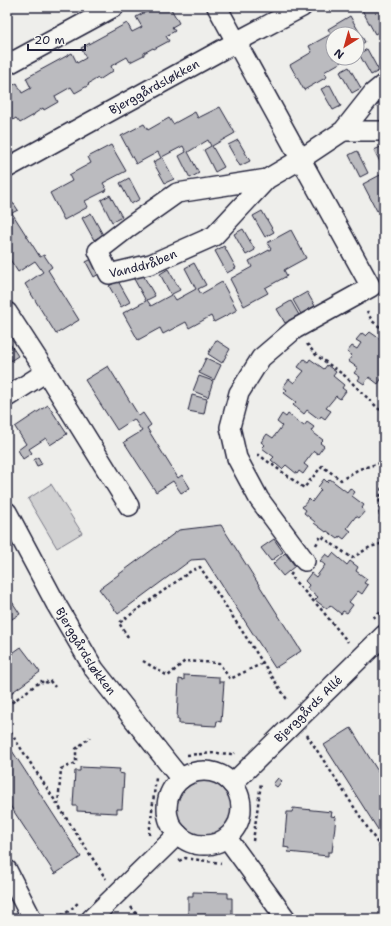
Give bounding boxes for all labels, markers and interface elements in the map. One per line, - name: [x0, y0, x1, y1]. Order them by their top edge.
- scale bar: [28, 26, 85, 52]
- north arrow: [325, 26, 365, 66]
- text: 20 m: [34, 32, 65, 48]
- text: N: [331, 45, 347, 62]
- street label: Bjerggårdsløkken: [106, 56, 202, 118]
- street label: Vanddråben: [107, 246, 179, 282]
- street label: Bjerggårdsløkken: [52, 605, 119, 698]
- street label: Bjerggårds Allé: [271, 672, 346, 746]

